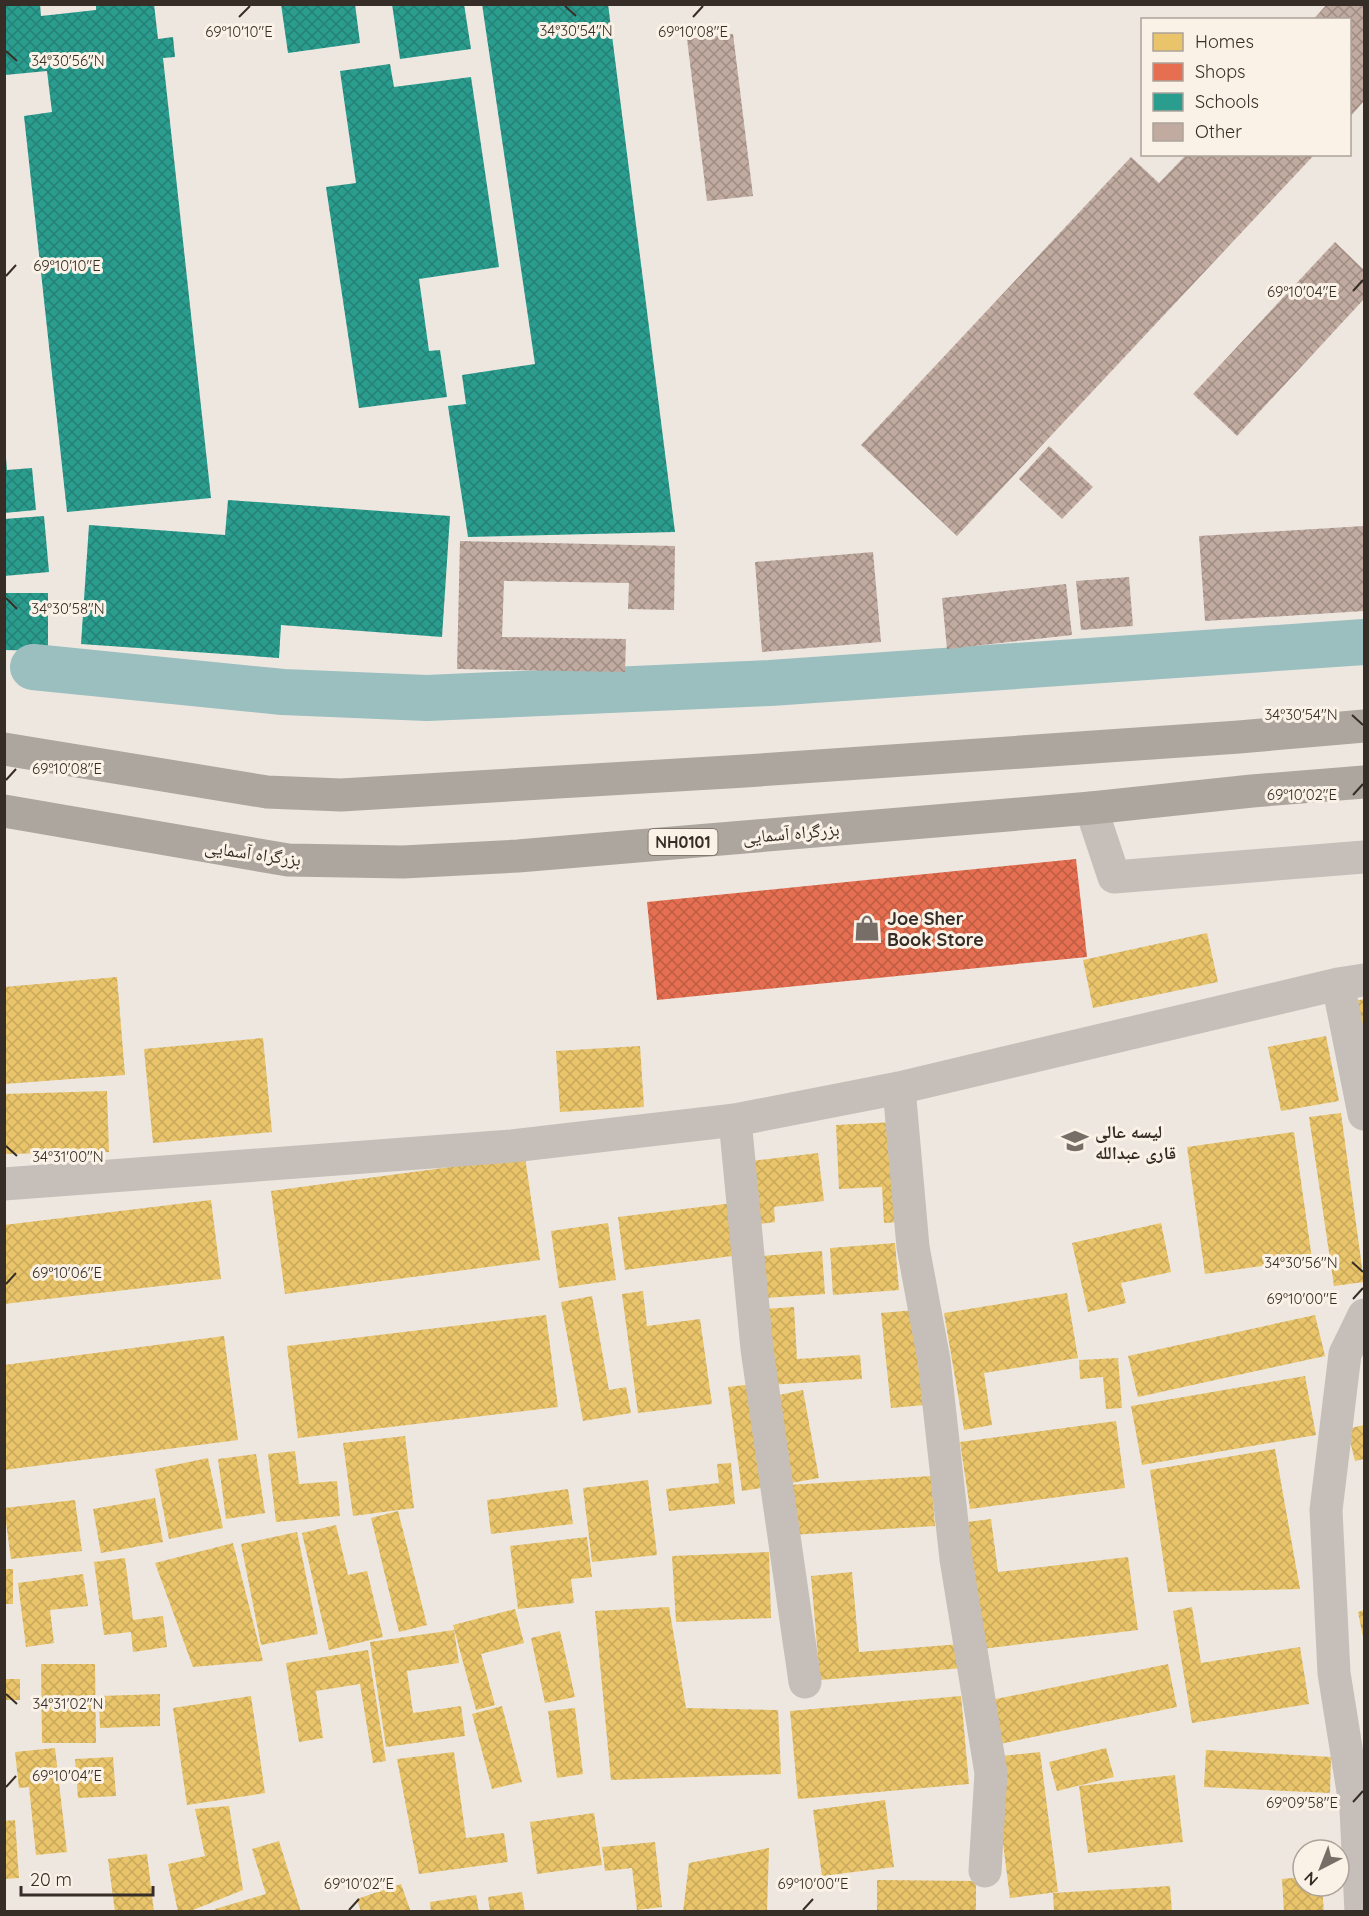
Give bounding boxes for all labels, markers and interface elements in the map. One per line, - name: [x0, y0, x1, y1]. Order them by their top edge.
- legend: [1141, 18, 1351, 156]
- text: 34°30'54"N: [539, 21, 613, 40]
- text: 69°10'10"E: [205, 22, 273, 41]
- text: 69°10'08"E: [658, 22, 728, 41]
- text: Homes: [1195, 30, 1254, 53]
- text: 34°30'56"N: [31, 51, 105, 70]
- text: Shops: [1195, 60, 1246, 83]
- text: Schools: [1195, 90, 1259, 113]
- text: Other: [1195, 120, 1242, 143]
- text: 69°10'10"E: [33, 256, 101, 275]
- text: 69°10'04"E: [1267, 282, 1337, 301]
- text: 34°30'58"N: [31, 599, 105, 618]
- text: 34°30'54"N: [1264, 705, 1338, 724]
- text: 69°10'08"E: [32, 759, 102, 778]
- text: 69°10'02"E: [1267, 785, 1337, 804]
- street label: بزرگراه آسمایی: [742, 817, 840, 849]
- road number: NH0101: [648, 829, 718, 855]
- street label: بزرگراه آسمایی: [203, 835, 303, 871]
- place label: Joe Sher Book Store: [887, 907, 984, 951]
- shop icon: Joe Sher Book Store: [852, 913, 882, 943]
- place label: لیسه عالی قاری عبدالله: [1095, 1120, 1176, 1164]
- school or university icon: لیسه عالی قاری عبدالله: [1060, 1126, 1090, 1156]
- text: 34°31'00"N: [32, 1147, 104, 1166]
- text: 34°30'56"N: [1264, 1253, 1338, 1272]
- text: 69°10'06"E: [32, 1263, 102, 1282]
- text: 69°10'00"E: [1267, 1289, 1337, 1308]
- text: 34°31'02"N: [33, 1694, 103, 1713]
- text: 69°10'04"E: [32, 1766, 102, 1785]
- text: 69°09'58"E: [1266, 1793, 1338, 1812]
- north arrow: [1291, 1838, 1351, 1898]
- scale bar: [21, 1859, 153, 1897]
- text: 20 m: [30, 1868, 72, 1891]
- text: N: [1300, 1868, 1322, 1891]
- text: 69°10'02"E: [324, 1874, 394, 1893]
- text: 69°10'00"E: [778, 1874, 848, 1893]

